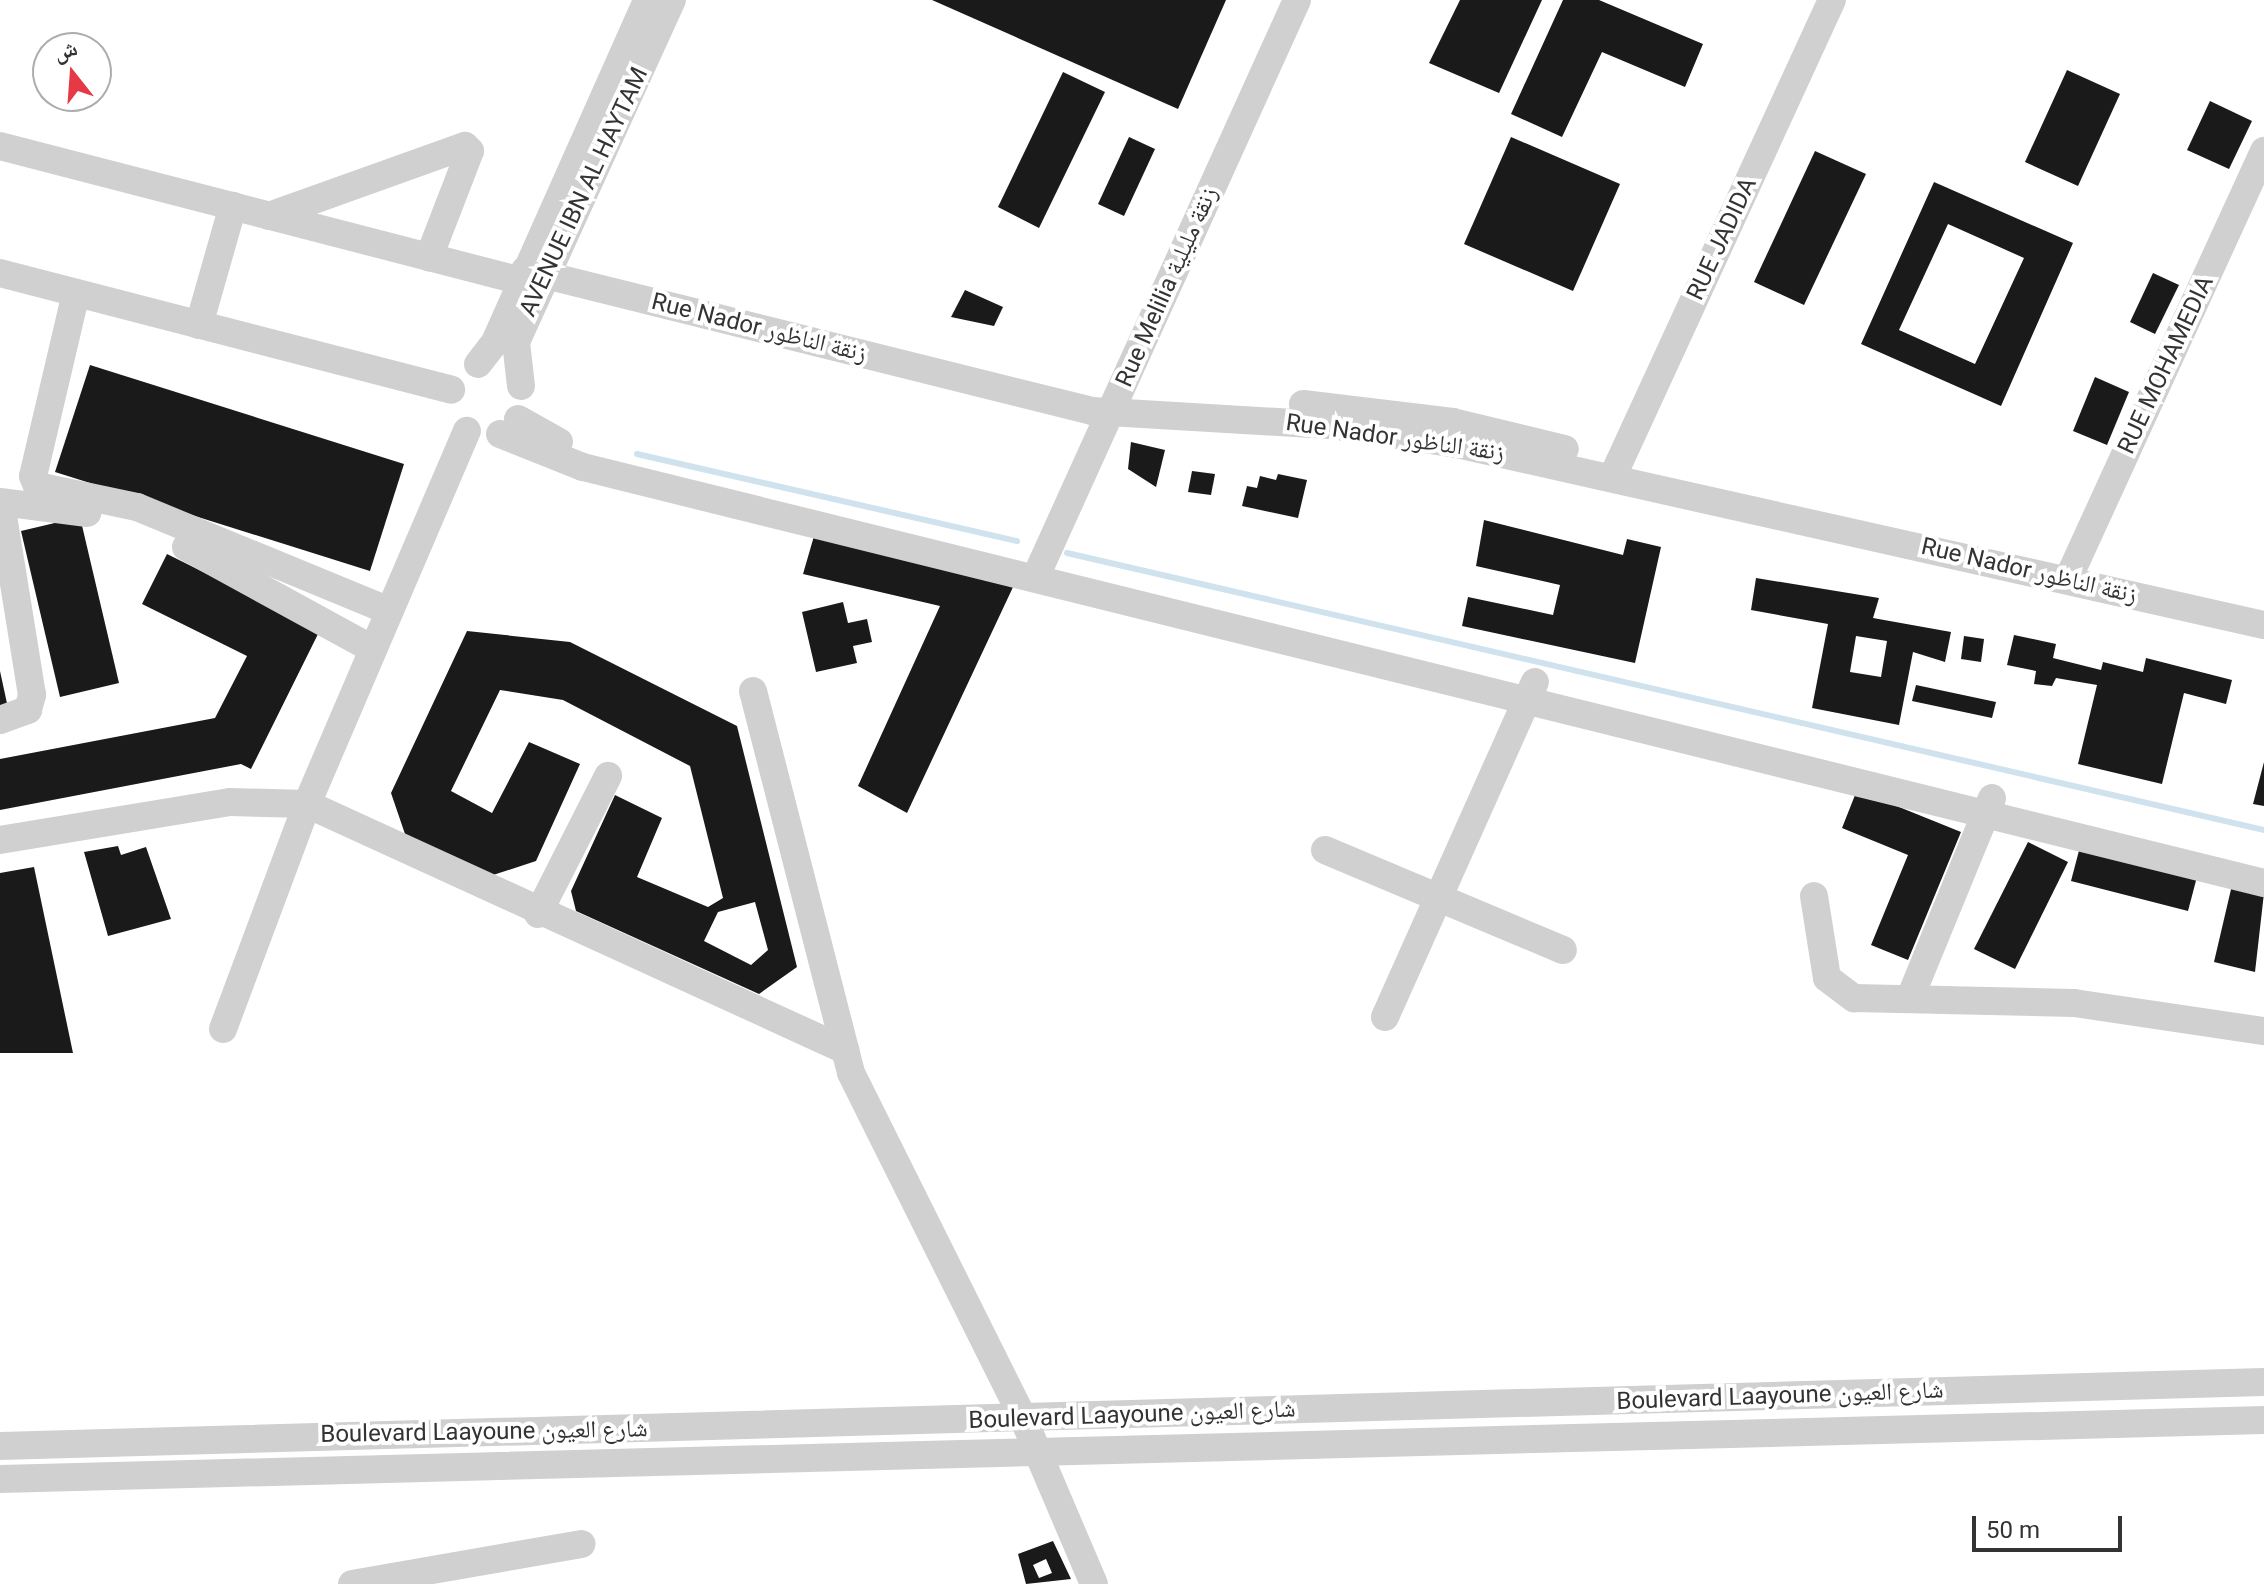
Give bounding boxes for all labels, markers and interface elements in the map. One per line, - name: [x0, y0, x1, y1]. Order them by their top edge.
- north arrow: [32, 32, 112, 112]
- text: ش: [51, 35, 80, 66]
- street label: AVENUE IBN AL HAYTAM: [514, 63, 654, 321]
- street label: RUE JADIDA: [1681, 173, 1763, 305]
- street label: Rue Melilia زنقة مليلية: [1110, 183, 1224, 391]
- street label: RUE MOHAMEDIA: [2112, 271, 2220, 459]
- street label: Rue Nador زنقة الناظور: [649, 287, 869, 369]
- street label: Rue Nador زنقة الناظور: [1284, 408, 1506, 468]
- street label: Rue Nador زنقة الناظور: [1918, 532, 2140, 610]
- street label: Boulevard Laayoune شارع العيون: [1616, 1376, 1944, 1416]
- street label: Boulevard Laayoune شارع العيون: [968, 1395, 1296, 1435]
- street label: Boulevard Laayoune شارع العيون: [320, 1415, 648, 1449]
- scale bar: [1976, 1500, 2126, 1550]
- text: 50 m: [1986, 1516, 2040, 1544]

